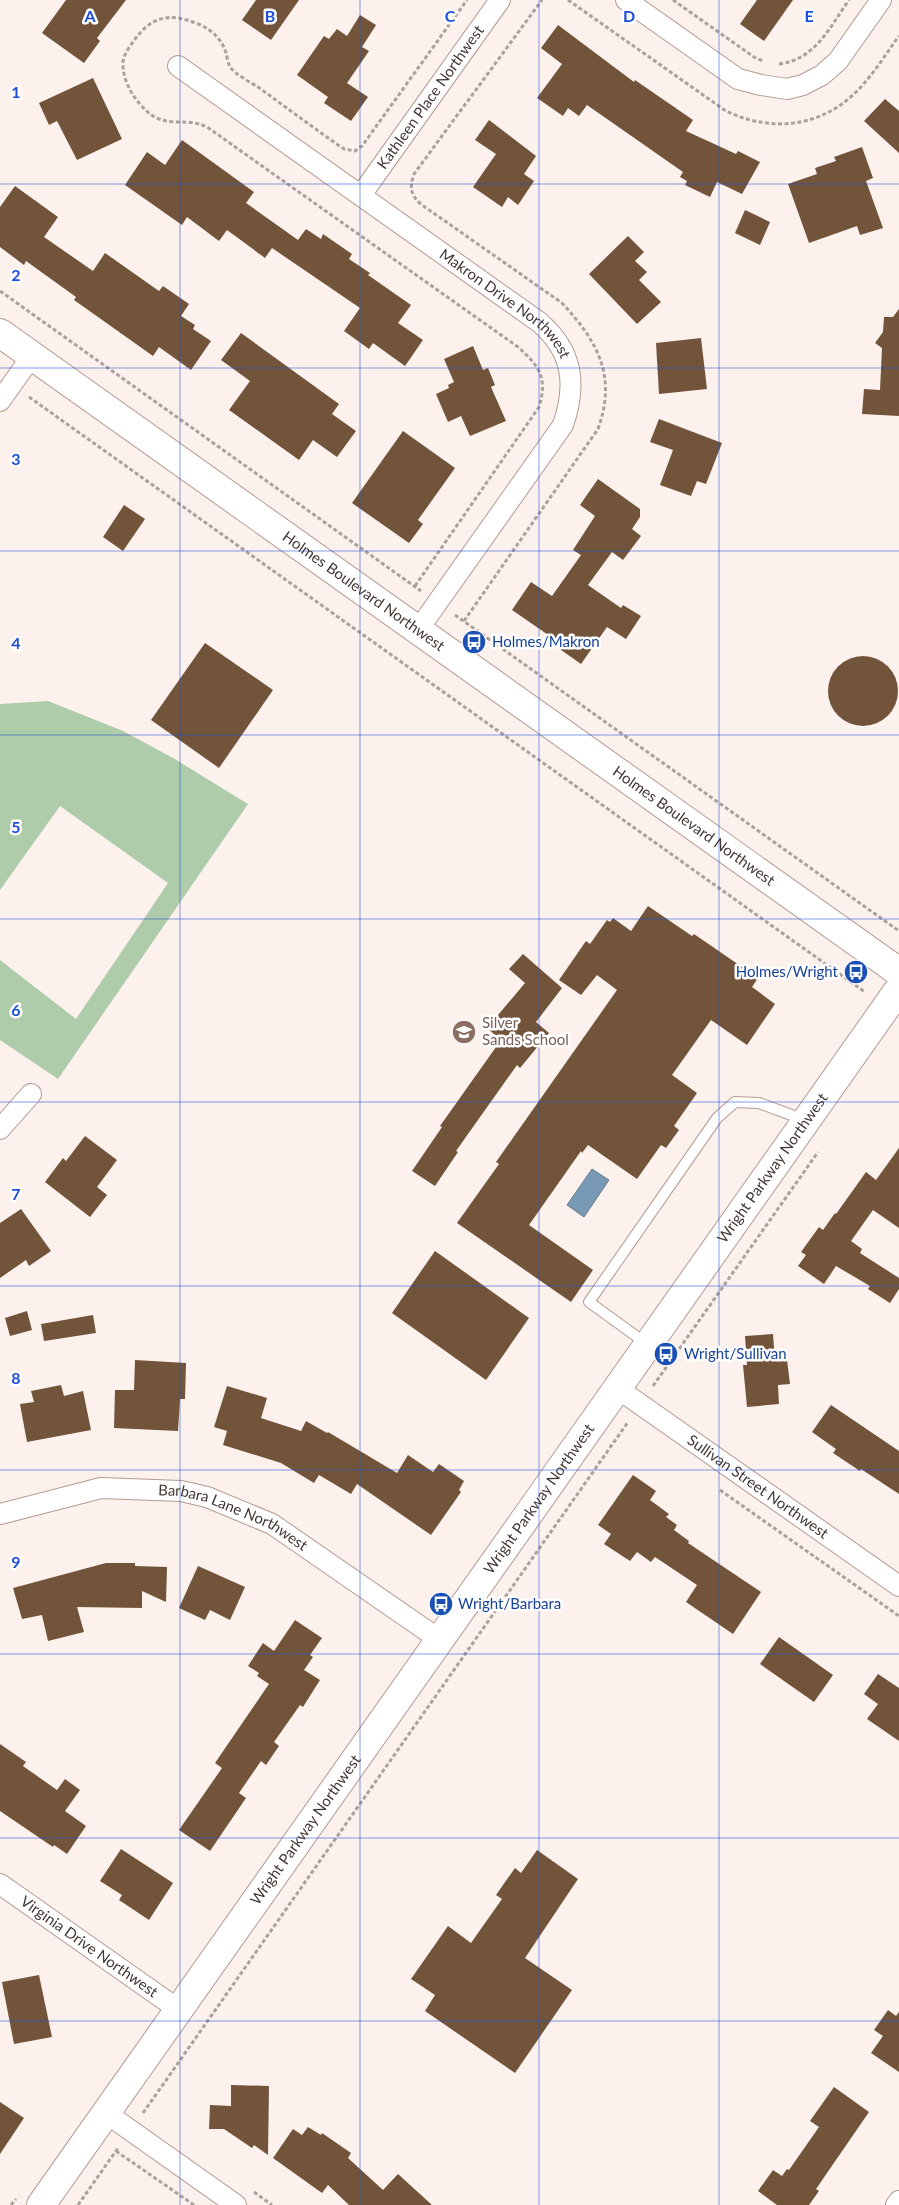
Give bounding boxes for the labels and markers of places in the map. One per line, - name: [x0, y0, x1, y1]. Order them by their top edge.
- bus stop icon: Holmes/Makron: [461, 629, 487, 655]
- place label: Holmes/Makron: [492, 632, 600, 650]
- bus stop icon: Holmes/Wright: [843, 959, 869, 985]
- place label: Holmes/Wright: [736, 962, 839, 980]
- place label: Silver Sands School: [482, 1013, 569, 1048]
- school or university icon: Silver Sands School: [451, 1019, 477, 1045]
- bus stop icon: Wright/Sullivan: [653, 1341, 679, 1367]
- place label: Wright/Sullivan: [684, 1344, 787, 1362]
- bus stop icon: Wright/Barbara: [428, 1591, 454, 1617]
- place label: Wright/Barbara: [458, 1594, 561, 1612]

